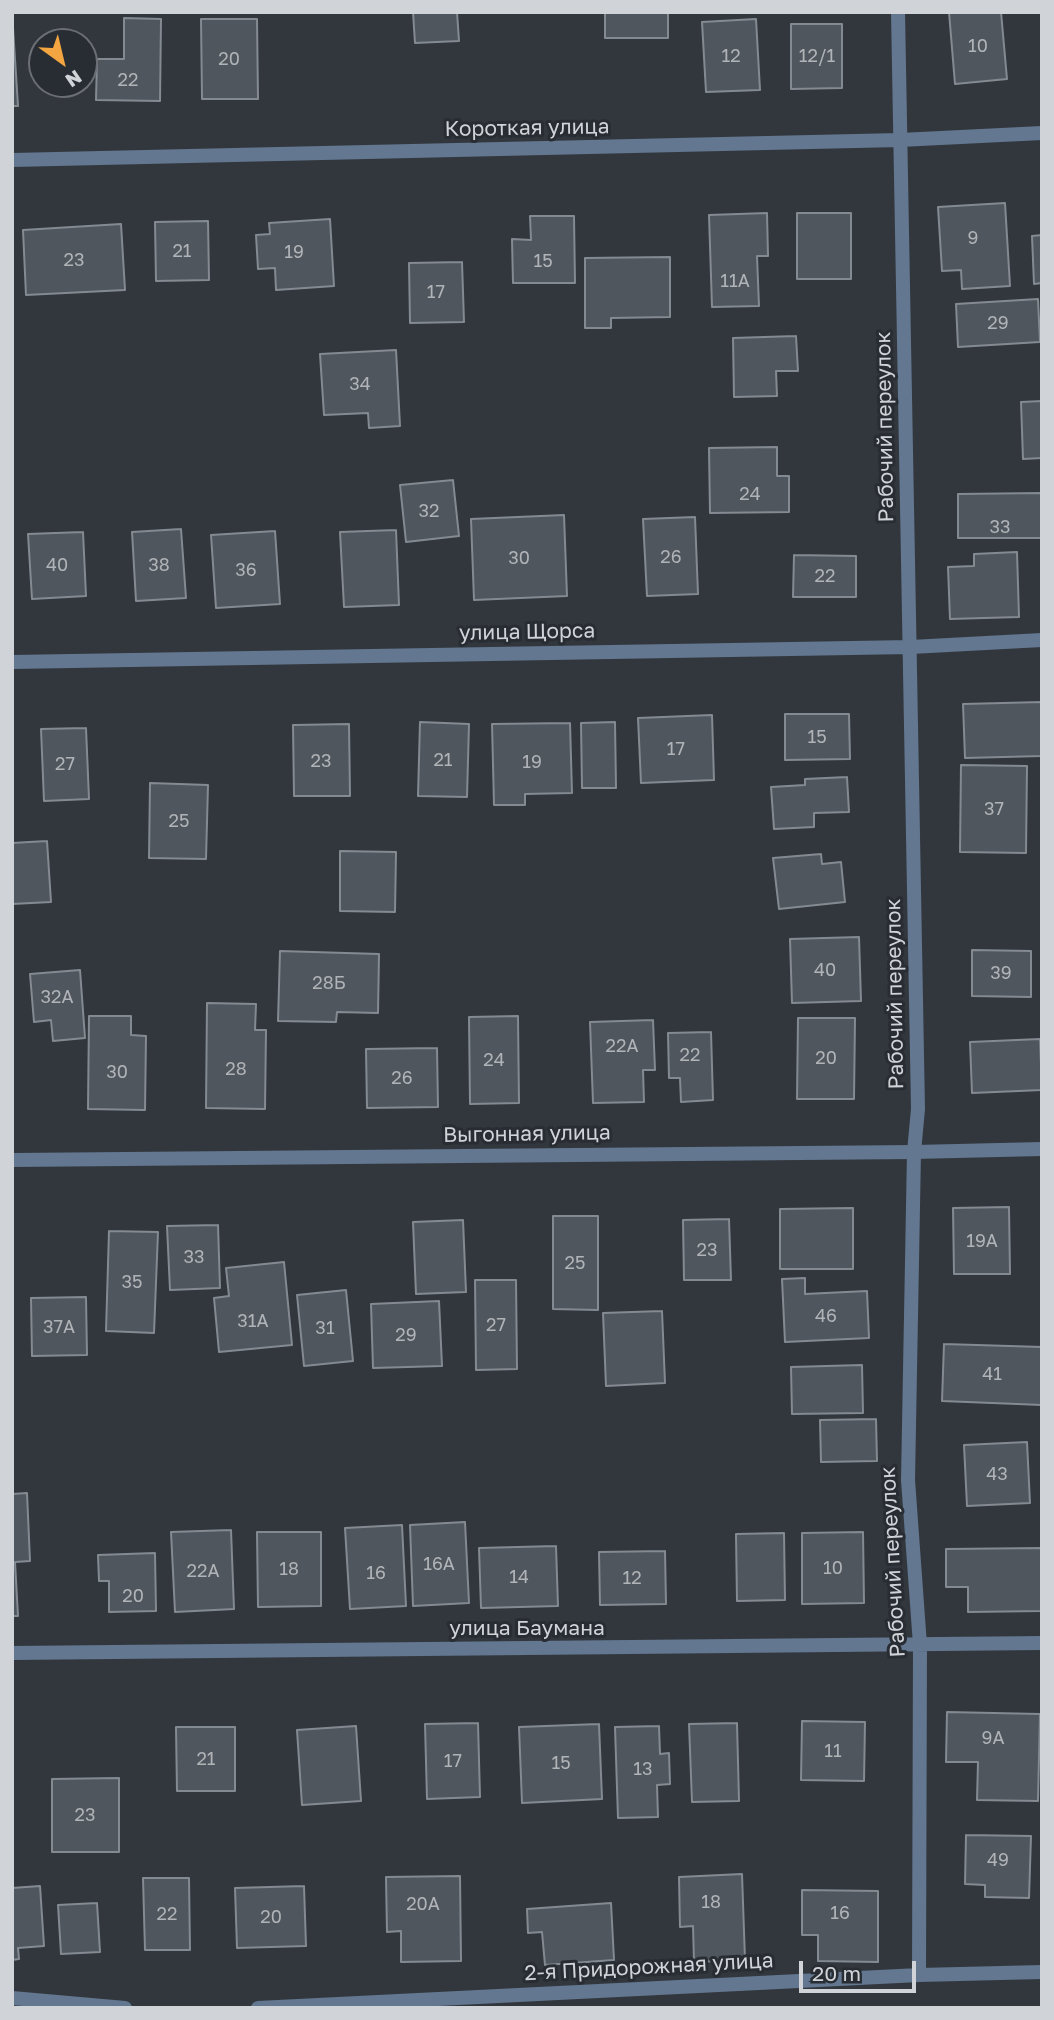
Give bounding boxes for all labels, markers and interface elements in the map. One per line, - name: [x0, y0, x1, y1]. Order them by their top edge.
- north arrow: [28, 28, 98, 98]
- house number: 10: [968, 35, 988, 57]
- house number: 12: [721, 45, 741, 67]
- house number: 12/1: [799, 45, 835, 67]
- house number: 20: [218, 48, 240, 70]
- text: N: [61, 66, 86, 93]
- house number: 22: [118, 69, 138, 91]
- street label: Короткая улица: [444, 114, 610, 142]
- house number: 9: [968, 227, 978, 249]
- house number: 21: [172, 240, 192, 262]
- house number: 19: [284, 241, 304, 263]
- house number: 23: [64, 249, 84, 271]
- house number: 15: [533, 250, 553, 272]
- house number: 11А: [720, 270, 750, 292]
- house number: 17: [427, 281, 445, 303]
- house number: 29: [987, 312, 1009, 334]
- street label: Рабочий переулок: [871, 331, 899, 523]
- house number: 34: [349, 373, 371, 395]
- house number: 24: [739, 483, 761, 505]
- house number: 32: [419, 500, 439, 522]
- house number: 33: [989, 516, 1011, 538]
- house number: 26: [660, 546, 682, 568]
- house number: 30: [508, 547, 530, 569]
- house number: 40: [46, 554, 68, 576]
- house number: 38: [148, 554, 170, 576]
- house number: 36: [235, 559, 257, 581]
- house number: 22: [815, 565, 835, 587]
- street label: улица Щорса: [459, 618, 595, 646]
- house number: 15: [807, 726, 827, 748]
- house number: 17: [667, 738, 685, 760]
- house number: 21: [433, 749, 453, 771]
- house number: 23: [311, 750, 331, 772]
- house number: 19: [522, 751, 542, 773]
- house number: 27: [55, 753, 75, 775]
- house number: 37: [984, 798, 1004, 820]
- house number: 25: [169, 810, 189, 832]
- street label: Рабочий переулок: [881, 898, 909, 1090]
- house number: 40: [814, 959, 836, 981]
- house number: 39: [990, 962, 1012, 984]
- house number: 28Б: [312, 972, 346, 994]
- house number: 32А: [40, 986, 74, 1008]
- house number: 22А: [606, 1035, 638, 1057]
- house number: 22: [680, 1044, 700, 1066]
- house number: 20: [815, 1047, 837, 1069]
- house number: 24: [483, 1049, 505, 1071]
- house number: 28: [225, 1058, 247, 1080]
- house number: 30: [106, 1061, 128, 1083]
- house number: 26: [391, 1067, 413, 1089]
- street label: Выгонная улица: [443, 1120, 611, 1148]
- house number: 19А: [966, 1230, 998, 1252]
- house number: 23: [697, 1239, 717, 1261]
- house number: 33: [183, 1246, 205, 1268]
- house number: 25: [565, 1252, 585, 1274]
- house number: 35: [122, 1271, 142, 1293]
- house number: 46: [815, 1305, 837, 1327]
- house number: 31А: [237, 1310, 269, 1332]
- house number: 27: [486, 1314, 506, 1336]
- house number: 37А: [43, 1316, 75, 1338]
- house number: 31: [315, 1317, 335, 1339]
- house number: 29: [395, 1324, 417, 1346]
- house number: 41: [982, 1363, 1002, 1385]
- house number: 43: [986, 1463, 1008, 1485]
- street label: Рабочий переулок: [875, 1466, 911, 1658]
- house number: 16А: [423, 1553, 455, 1575]
- house number: 10: [823, 1557, 843, 1579]
- house number: 18: [279, 1558, 299, 1580]
- house number: 22А: [187, 1560, 219, 1582]
- house number: 16: [366, 1562, 386, 1584]
- house number: 14: [509, 1566, 529, 1588]
- house number: 12: [622, 1567, 642, 1589]
- house number: 20: [122, 1585, 144, 1607]
- street label: улица Баумана: [449, 1615, 605, 1641]
- house number: 9А: [982, 1727, 1004, 1749]
- house number: 11: [824, 1740, 842, 1762]
- house number: 21: [196, 1748, 216, 1770]
- house number: 17: [444, 1750, 462, 1772]
- house number: 15: [551, 1752, 571, 1774]
- house number: 13: [633, 1758, 653, 1780]
- house number: 23: [75, 1804, 95, 1826]
- house number: 49: [987, 1849, 1009, 1871]
- house number: 18: [701, 1891, 721, 1913]
- house number: 20А: [406, 1893, 440, 1915]
- house number: 16: [830, 1902, 850, 1924]
- house number: 22: [157, 1903, 177, 1925]
- house number: 20: [260, 1906, 282, 1928]
- scale bar: [802, 1946, 919, 1990]
- street label: 2-я Придорожная улица: [524, 1948, 774, 1986]
- text: 20 m: [812, 1960, 861, 1986]

